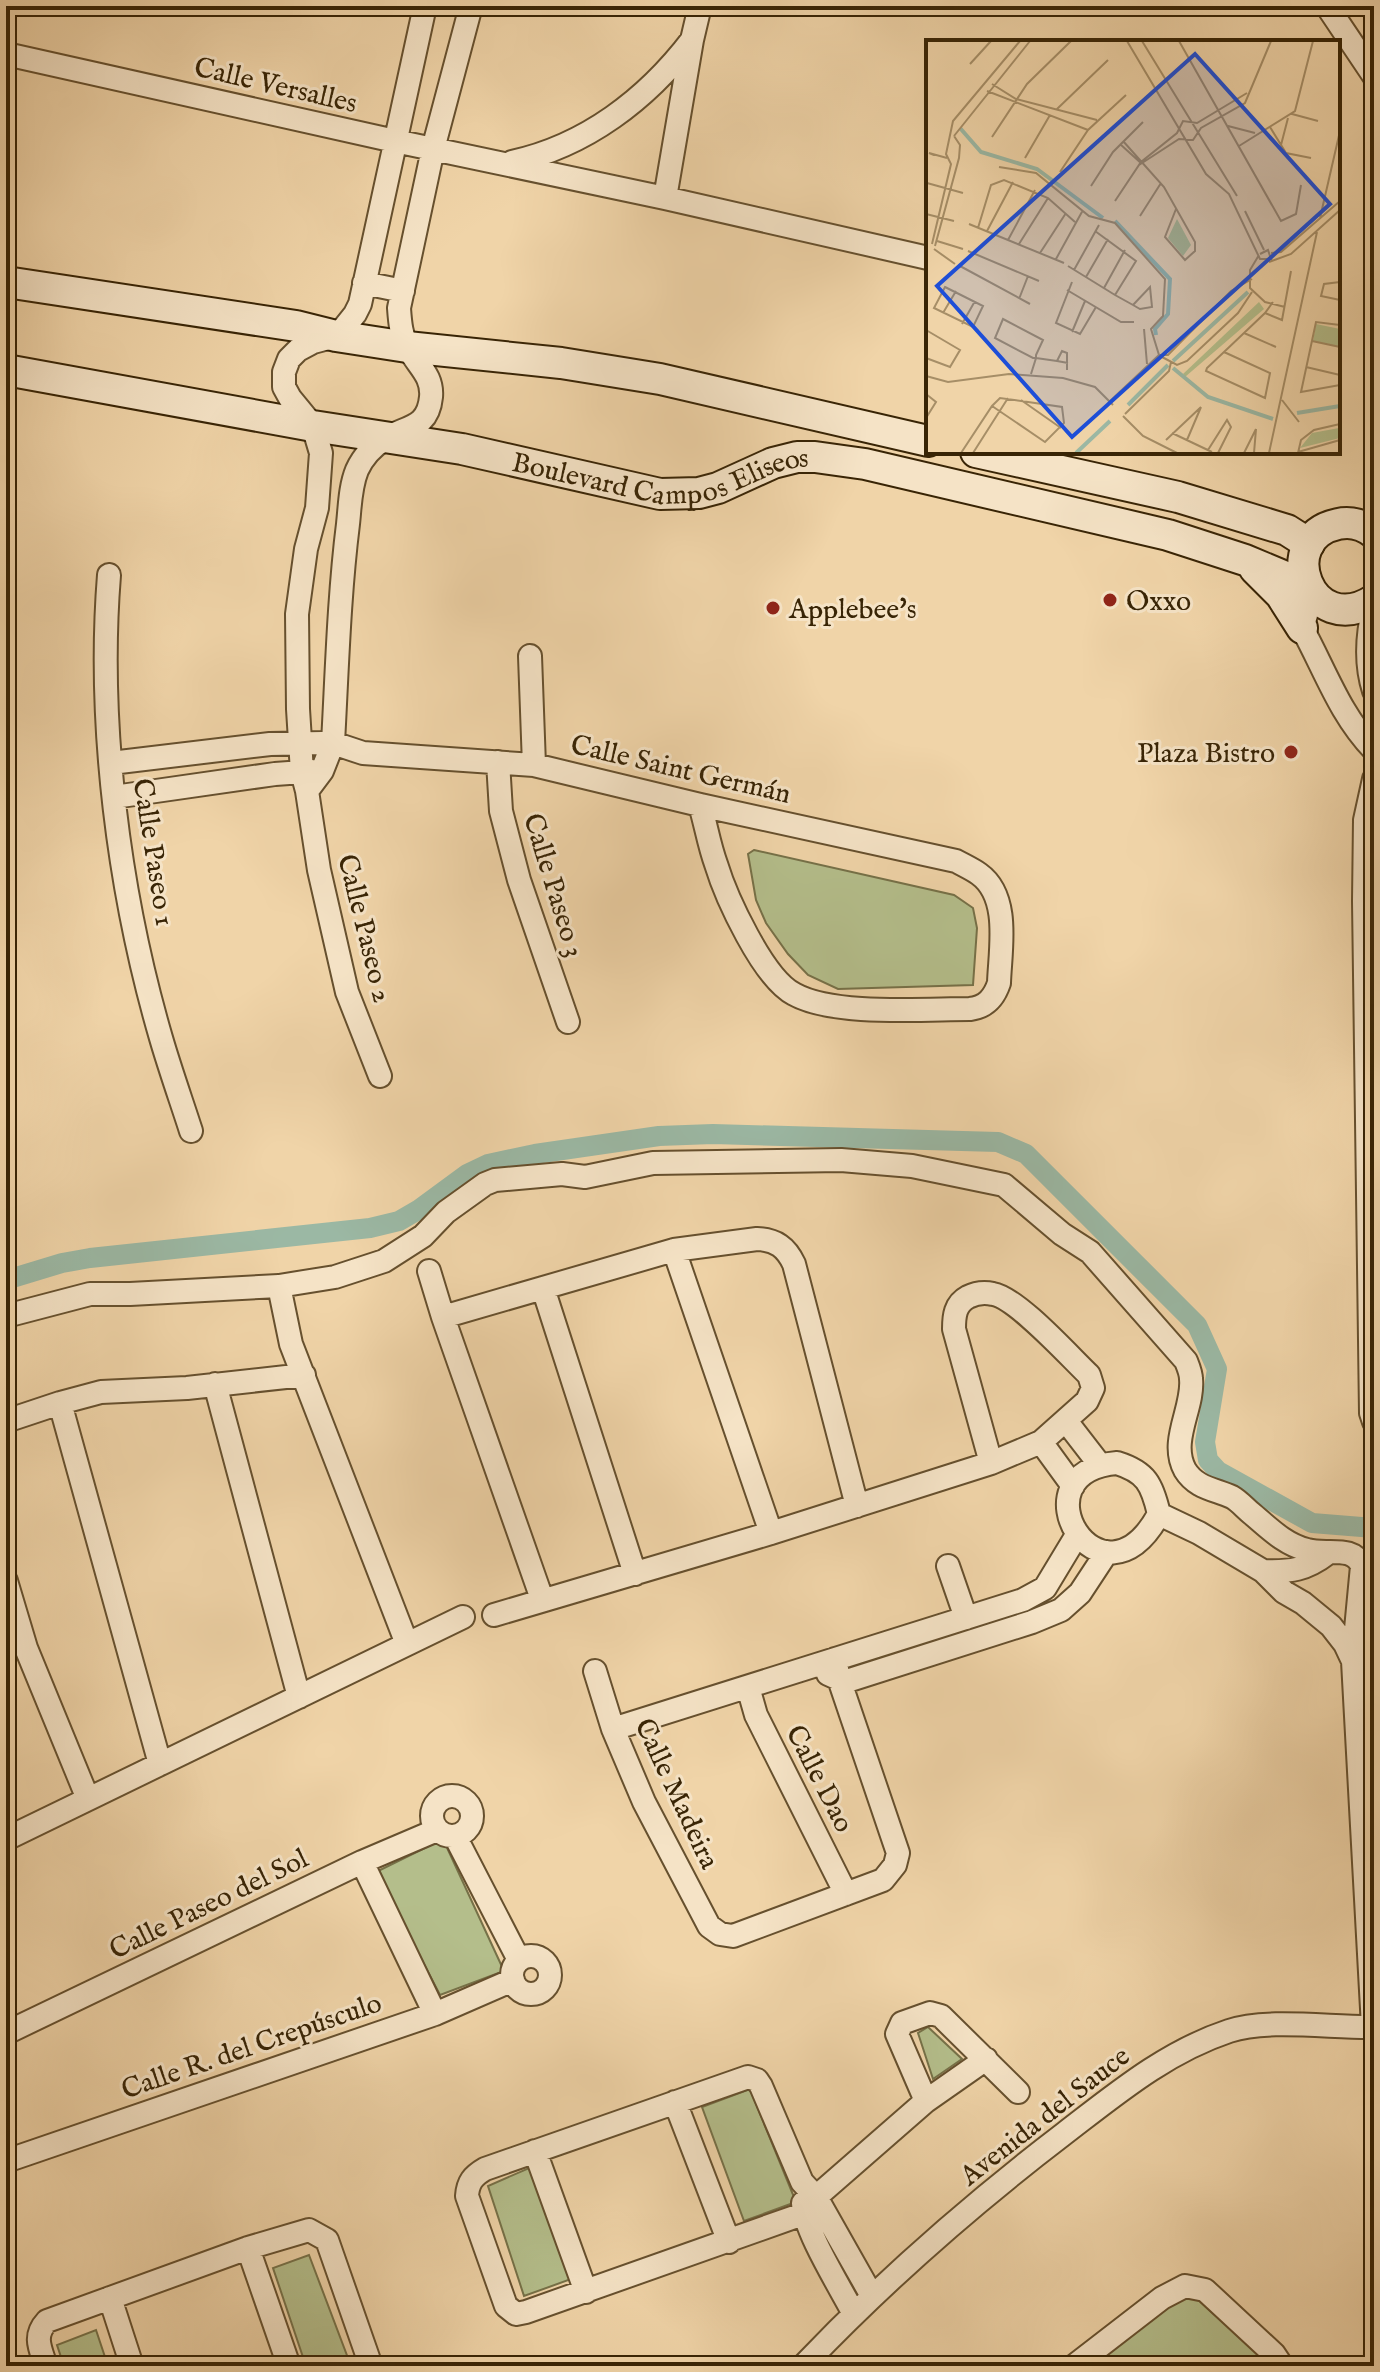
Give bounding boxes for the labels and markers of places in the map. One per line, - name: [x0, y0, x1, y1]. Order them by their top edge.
- place label: Oxxo: [1126, 585, 1191, 620]
- marker: Oxxo: [1101, 591, 1119, 609]
- place label: Applebee's: [788, 593, 917, 628]
- marker: Applebee's: [764, 599, 782, 617]
- place label: Plaza Bistro: [1137, 737, 1275, 772]
- marker: Plaza Bistro: [1282, 743, 1300, 761]

